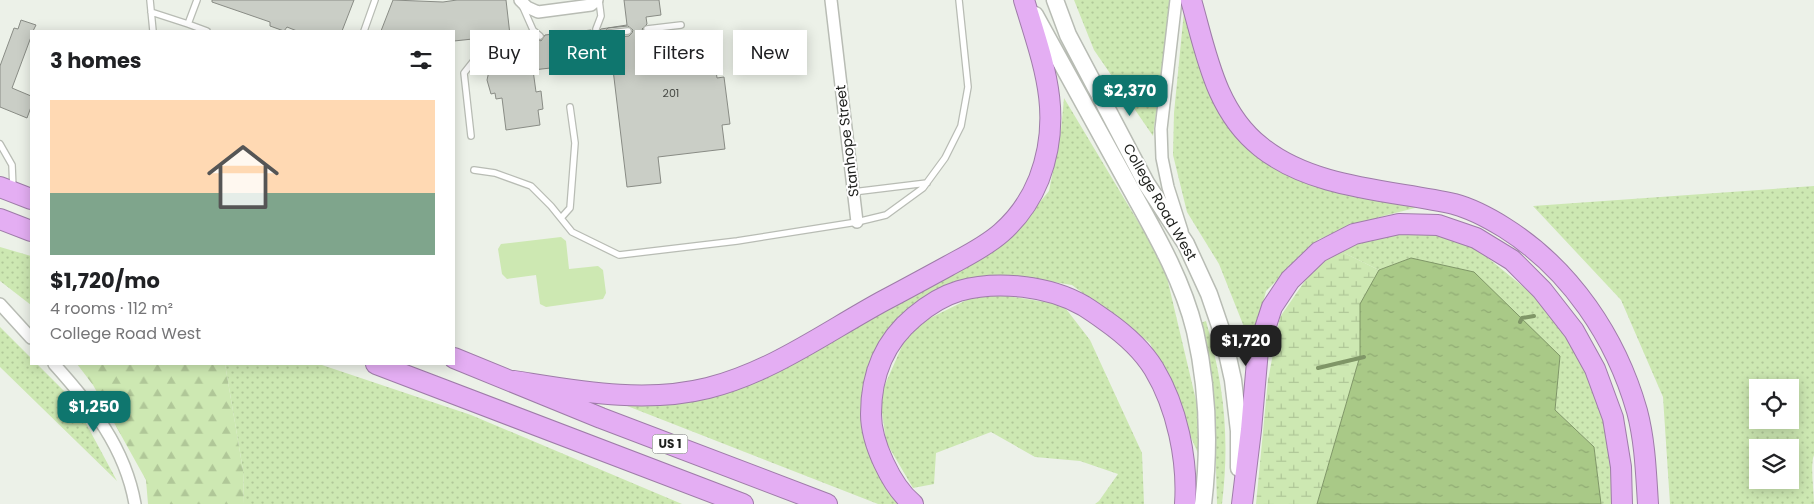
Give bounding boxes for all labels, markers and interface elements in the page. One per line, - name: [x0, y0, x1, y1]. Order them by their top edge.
- chip: Buy: [470, 30, 539, 75]
- chip: Rent: [549, 30, 625, 75]
- chip: Filters: [635, 30, 723, 75]
- chip: New: [733, 30, 807, 75]
- text: 3 homes: [50, 46, 142, 75]
- icon: filters: [407, 46, 435, 74]
- pin: $2,370: [1089, 74, 1171, 117]
- text: $2,370: [1104, 79, 1156, 102]
- street label: Stanhope Street: [830, 84, 864, 198]
- house number: 201: [663, 85, 679, 101]
- icon: home: [198, 132, 288, 222]
- street label: College Road West: [1118, 140, 1202, 264]
- text: $1,720/mo: [50, 266, 160, 295]
- text: 4 rooms · 112 m²: [50, 297, 173, 320]
- text: College Road West: [50, 322, 201, 345]
- pin: $1,720: [1205, 324, 1287, 367]
- text: $1,720: [1221, 329, 1271, 352]
- map controls: [1749, 379, 1799, 489]
- button: locate: [1749, 379, 1799, 429]
- pin: $1,250: [53, 390, 135, 433]
- text: $1,250: [68, 395, 120, 418]
- road number: US 1: [652, 434, 688, 454]
- button: layers: [1749, 439, 1799, 489]

